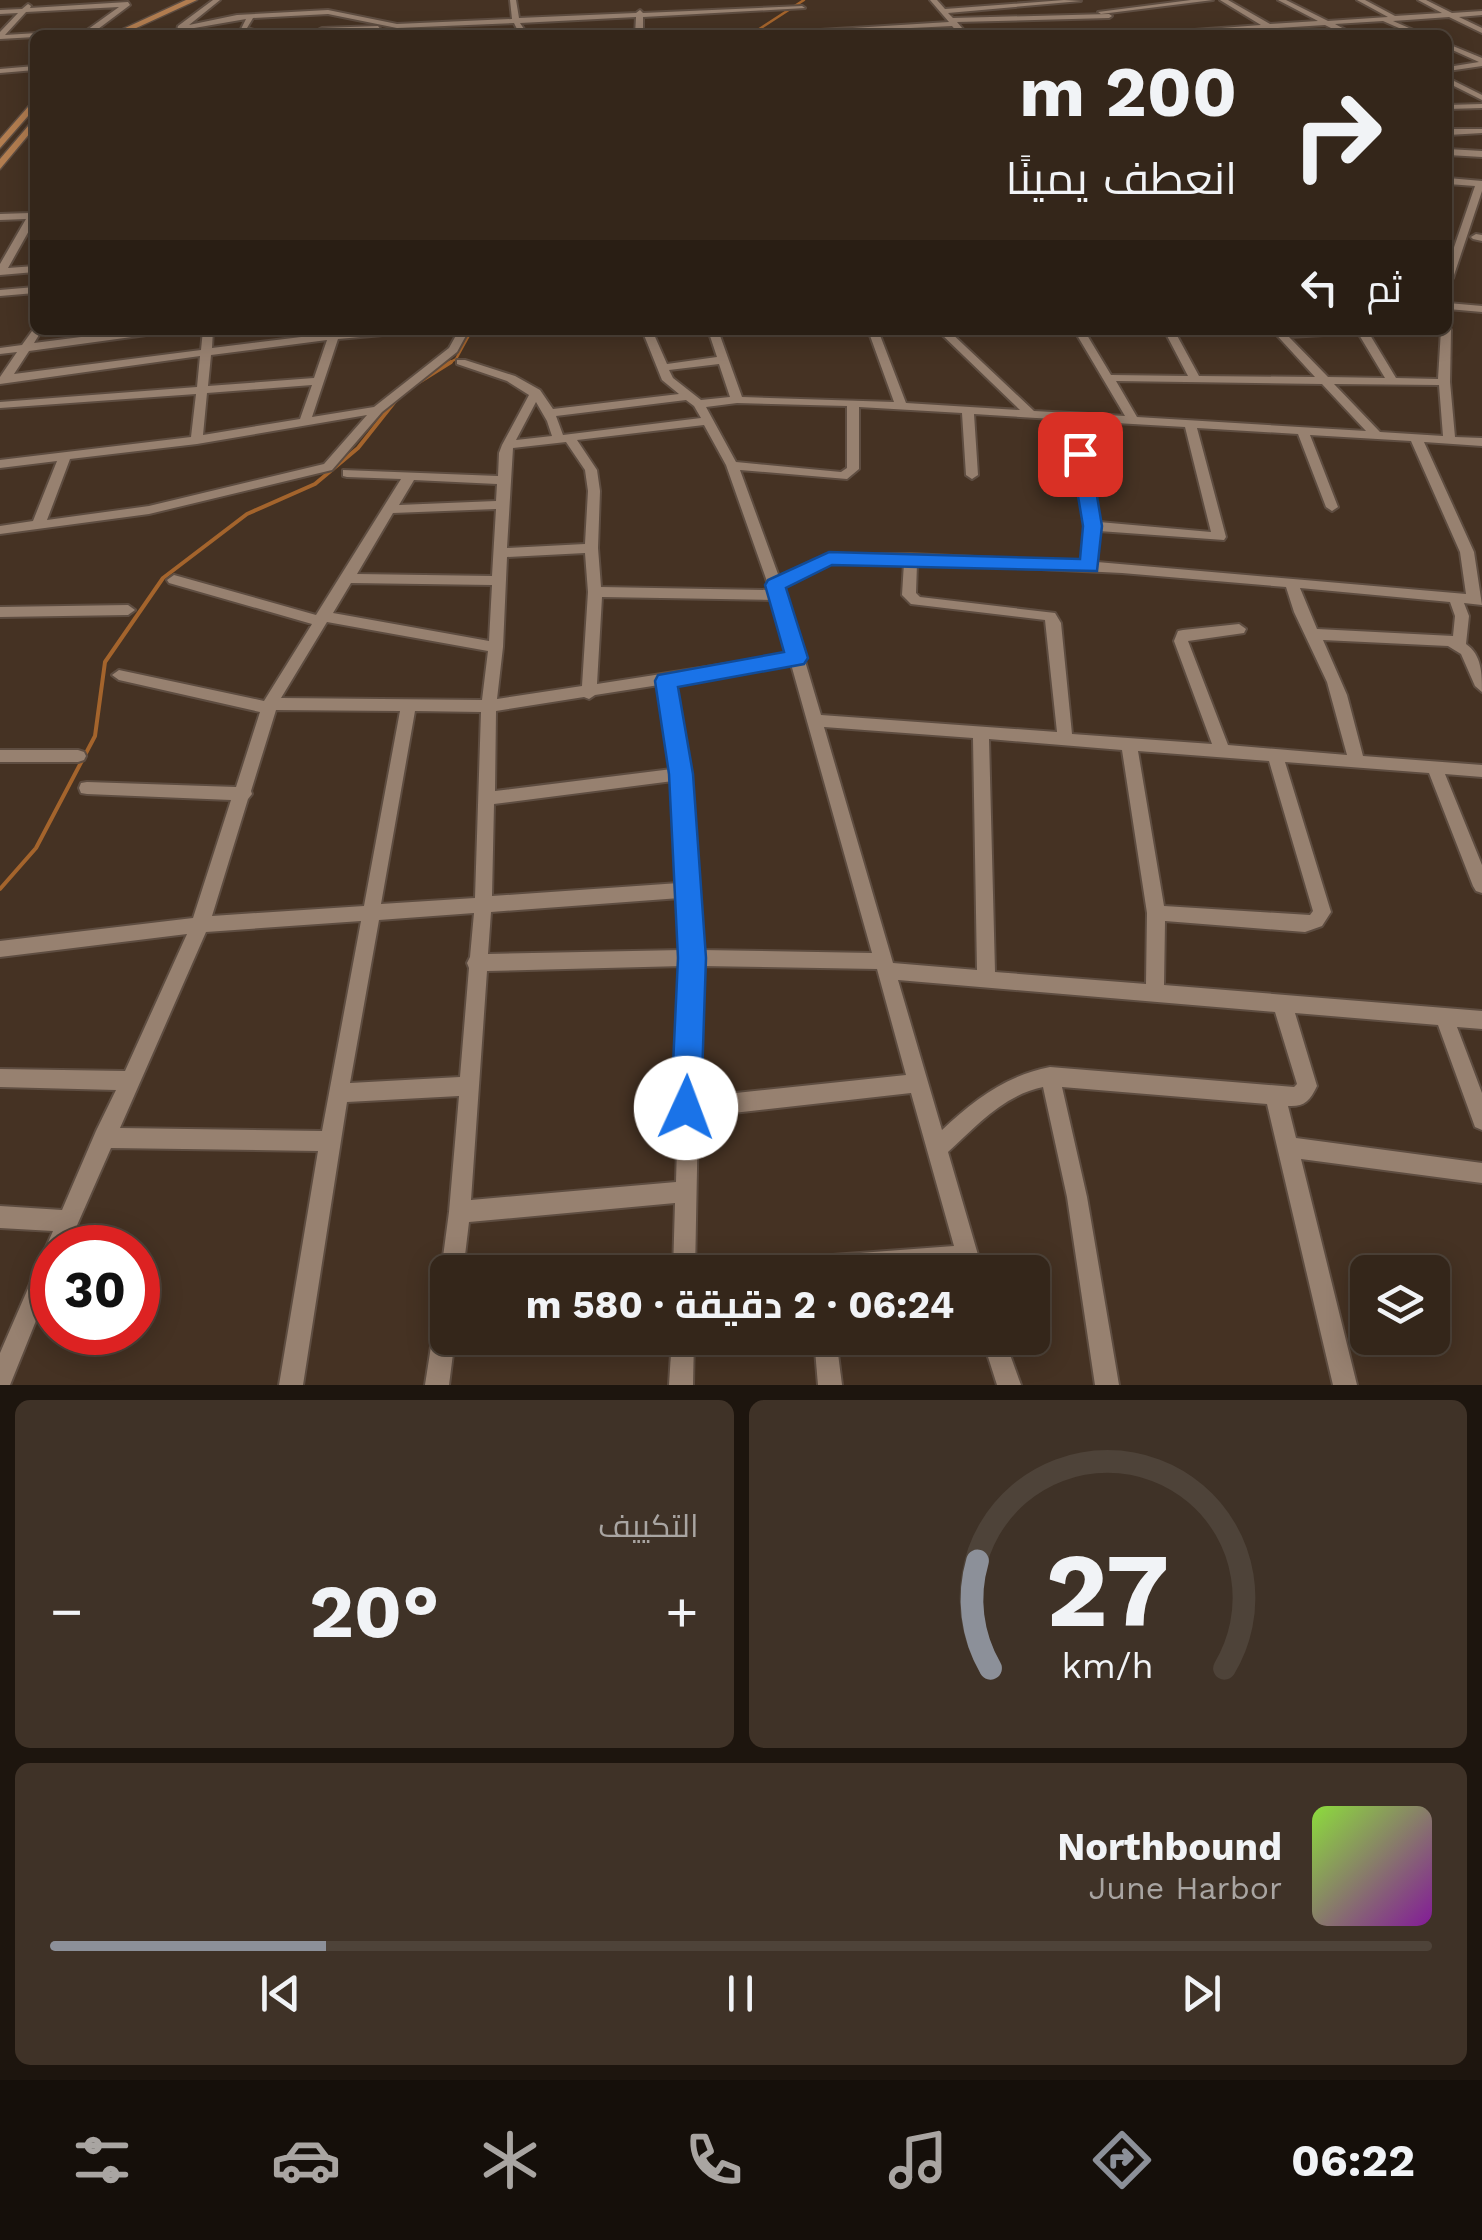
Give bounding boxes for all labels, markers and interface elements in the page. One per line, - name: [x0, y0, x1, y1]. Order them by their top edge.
- text: 200 m: [1019, 51, 1237, 133]
- icon: right: [1272, 70, 1402, 200]
- text: انعطف يمينًا: [1006, 152, 1237, 205]
- icon: left: [1292, 260, 1347, 315]
- text: ثم: [1367, 267, 1402, 311]
- pin: [1038, 412, 1123, 497]
- icon: arrive: [1053, 427, 1108, 482]
- position arrow: [634, 1056, 738, 1160]
- speed limit sign: 30: [30, 1225, 160, 1355]
- map controls: [1350, 1255, 1450, 1355]
- button: layers: [1350, 1255, 1450, 1355]
- text: 06:24 · 2 دقيقة · 580 m: [526, 1283, 954, 1327]
- text: التكييف: [598, 1507, 699, 1545]
- text: 27: [1046, 1529, 1169, 1651]
- text: 20°: [309, 1567, 439, 1655]
- text: −: [50, 1579, 83, 1643]
- text: +: [665, 1579, 698, 1643]
- text: km/h: [1062, 1645, 1154, 1687]
- text: Northbound: [1057, 1825, 1282, 1869]
- text: June Harbor: [1088, 1869, 1282, 1907]
- icon: previous: [253, 1966, 308, 2021]
- icon: pause: [713, 1966, 768, 2021]
- icon: next: [1174, 1966, 1229, 2021]
- icon: filters: [67, 2125, 137, 2195]
- icon: car: [271, 2125, 341, 2195]
- icon: climate: [475, 2125, 545, 2195]
- icon: phone: [679, 2125, 749, 2195]
- icon: music: [883, 2125, 953, 2195]
- icon: directions: [1087, 2125, 1157, 2195]
- text: 06:22: [1291, 2134, 1415, 2187]

